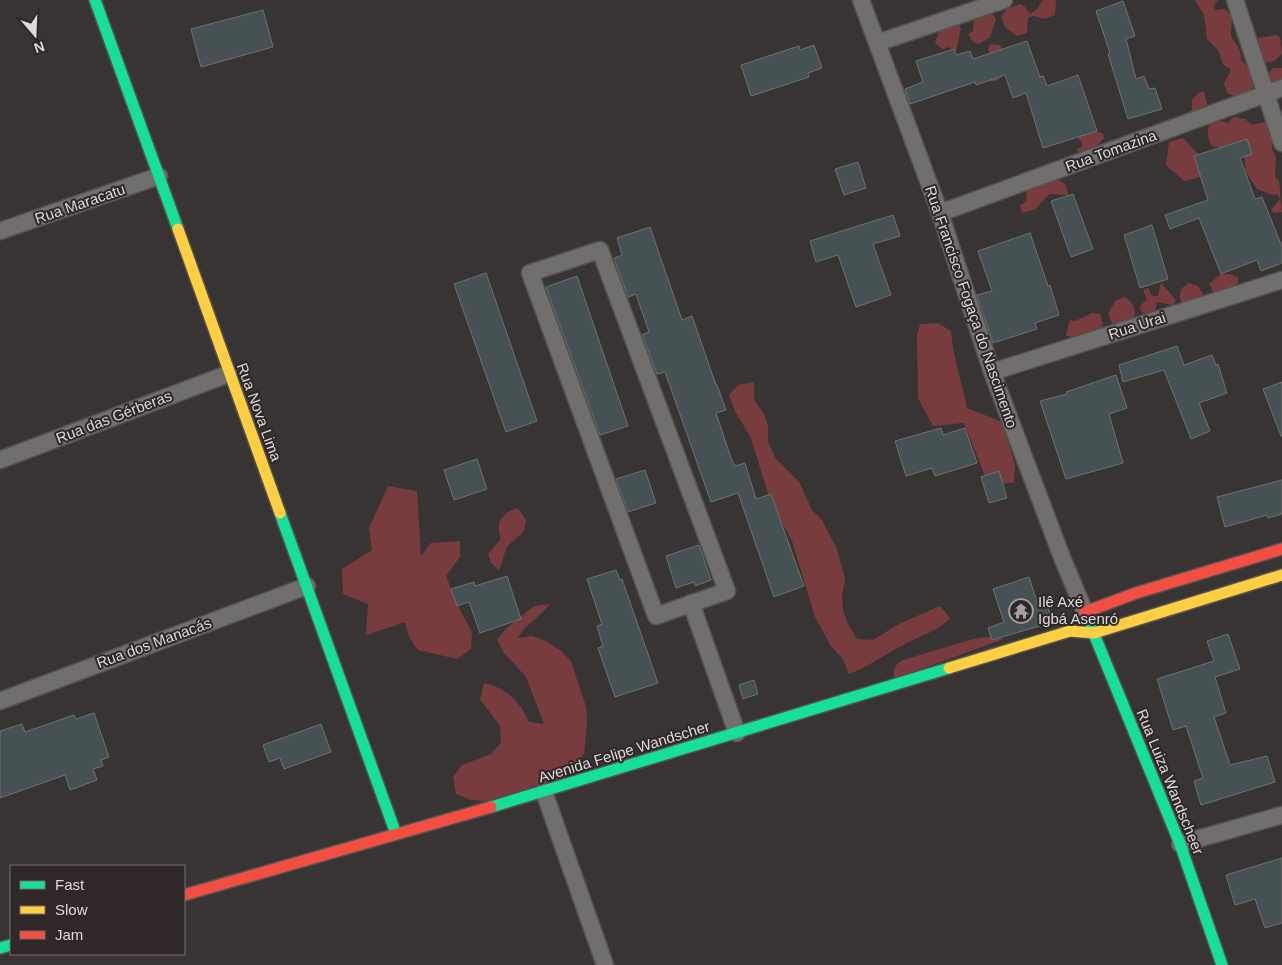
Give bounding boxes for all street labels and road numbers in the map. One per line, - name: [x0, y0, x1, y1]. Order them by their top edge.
- street label: Rua Tomazina: [1063, 126, 1159, 175]
- street label: Rua Maracatu: [33, 180, 127, 227]
- street label: Rua Francisco Fogaça do Nascimento: [922, 183, 1021, 430]
- street label: Rua Urai: [1106, 308, 1168, 343]
- street label: Rua Nova Lima: [234, 360, 285, 464]
- street label: Rua das Gérberas: [54, 387, 174, 446]
- street label: Rua dos Manacás: [94, 614, 214, 671]
- street label: Rua Luiza Wandscheer: [1133, 707, 1207, 857]
- street label: Avenida Felipe Wandscher: [536, 717, 712, 786]

